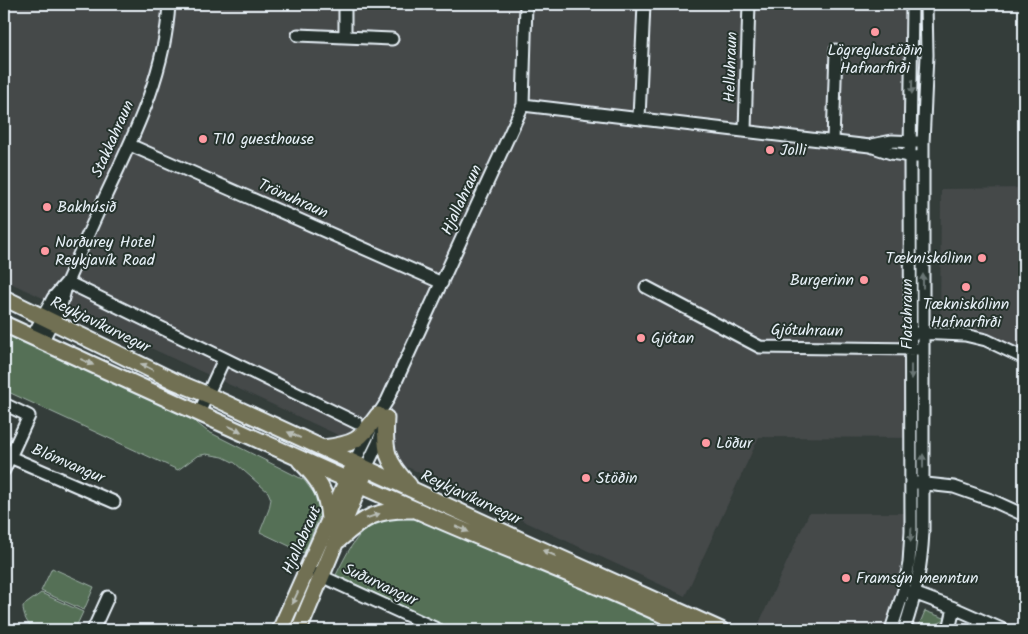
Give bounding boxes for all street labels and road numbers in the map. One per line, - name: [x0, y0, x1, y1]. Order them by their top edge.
- street label: Helluhraun: [717, 31, 745, 103]
- street label: Stakkahraun: [85, 96, 141, 182]
- street label: Hjallahraun: [435, 161, 489, 239]
- street label: Trönuhraun: [254, 172, 332, 226]
- street label: Flatahraun: [895, 278, 920, 350]
- street label: Reykjavíkurvegur: [46, 290, 156, 361]
- street label: Gjótuhraun: [771, 318, 843, 344]
- street label: Blómvangur: [27, 437, 110, 491]
- street label: Reykjavíkurvegur: [416, 464, 527, 533]
- street label: Hjallabraut: [276, 501, 329, 578]
- street label: Suðurvangur: [339, 557, 423, 614]

